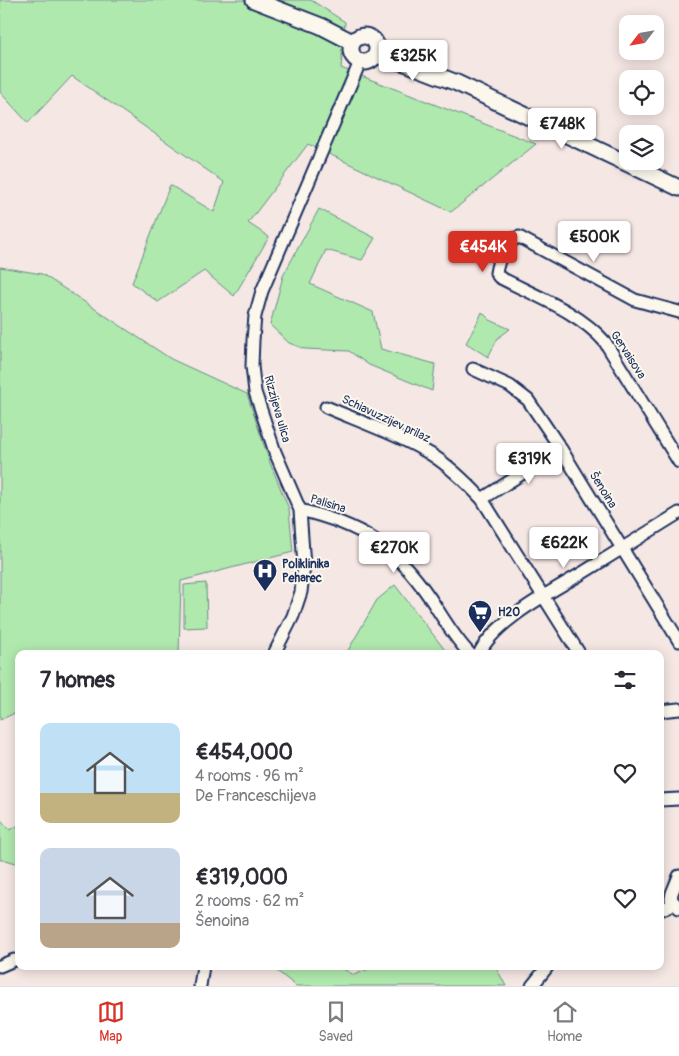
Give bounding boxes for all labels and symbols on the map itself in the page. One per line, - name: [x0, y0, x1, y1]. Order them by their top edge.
- north arrow: [619, 15, 664, 60]
- pin: €325K: [378, 39, 448, 82]
- pin: €748K: [527, 108, 597, 150]
- pin: €500K: [559, 220, 629, 263]
- pin: €454K: [448, 230, 518, 273]
- street label: Gervaisova: [607, 328, 649, 382]
- street label: Rizzijeva ulica: [260, 374, 294, 445]
- street label: Schiavuzzijev prilaz: [339, 392, 433, 446]
- pin: €319K: [494, 442, 564, 485]
- street label: Šenoina: [586, 468, 621, 512]
- street label: Palisina: [308, 491, 348, 517]
- pin: €622K: [529, 526, 599, 569]
- pin: €270K: [359, 532, 429, 574]
- place label: Poliklinika Peharec: [282, 557, 330, 586]
- hospital icon: Poliklinika Peharec: [252, 558, 278, 592]
- supermarket icon: H2O: [467, 599, 493, 633]
- place label: H2O: [498, 605, 520, 620]

